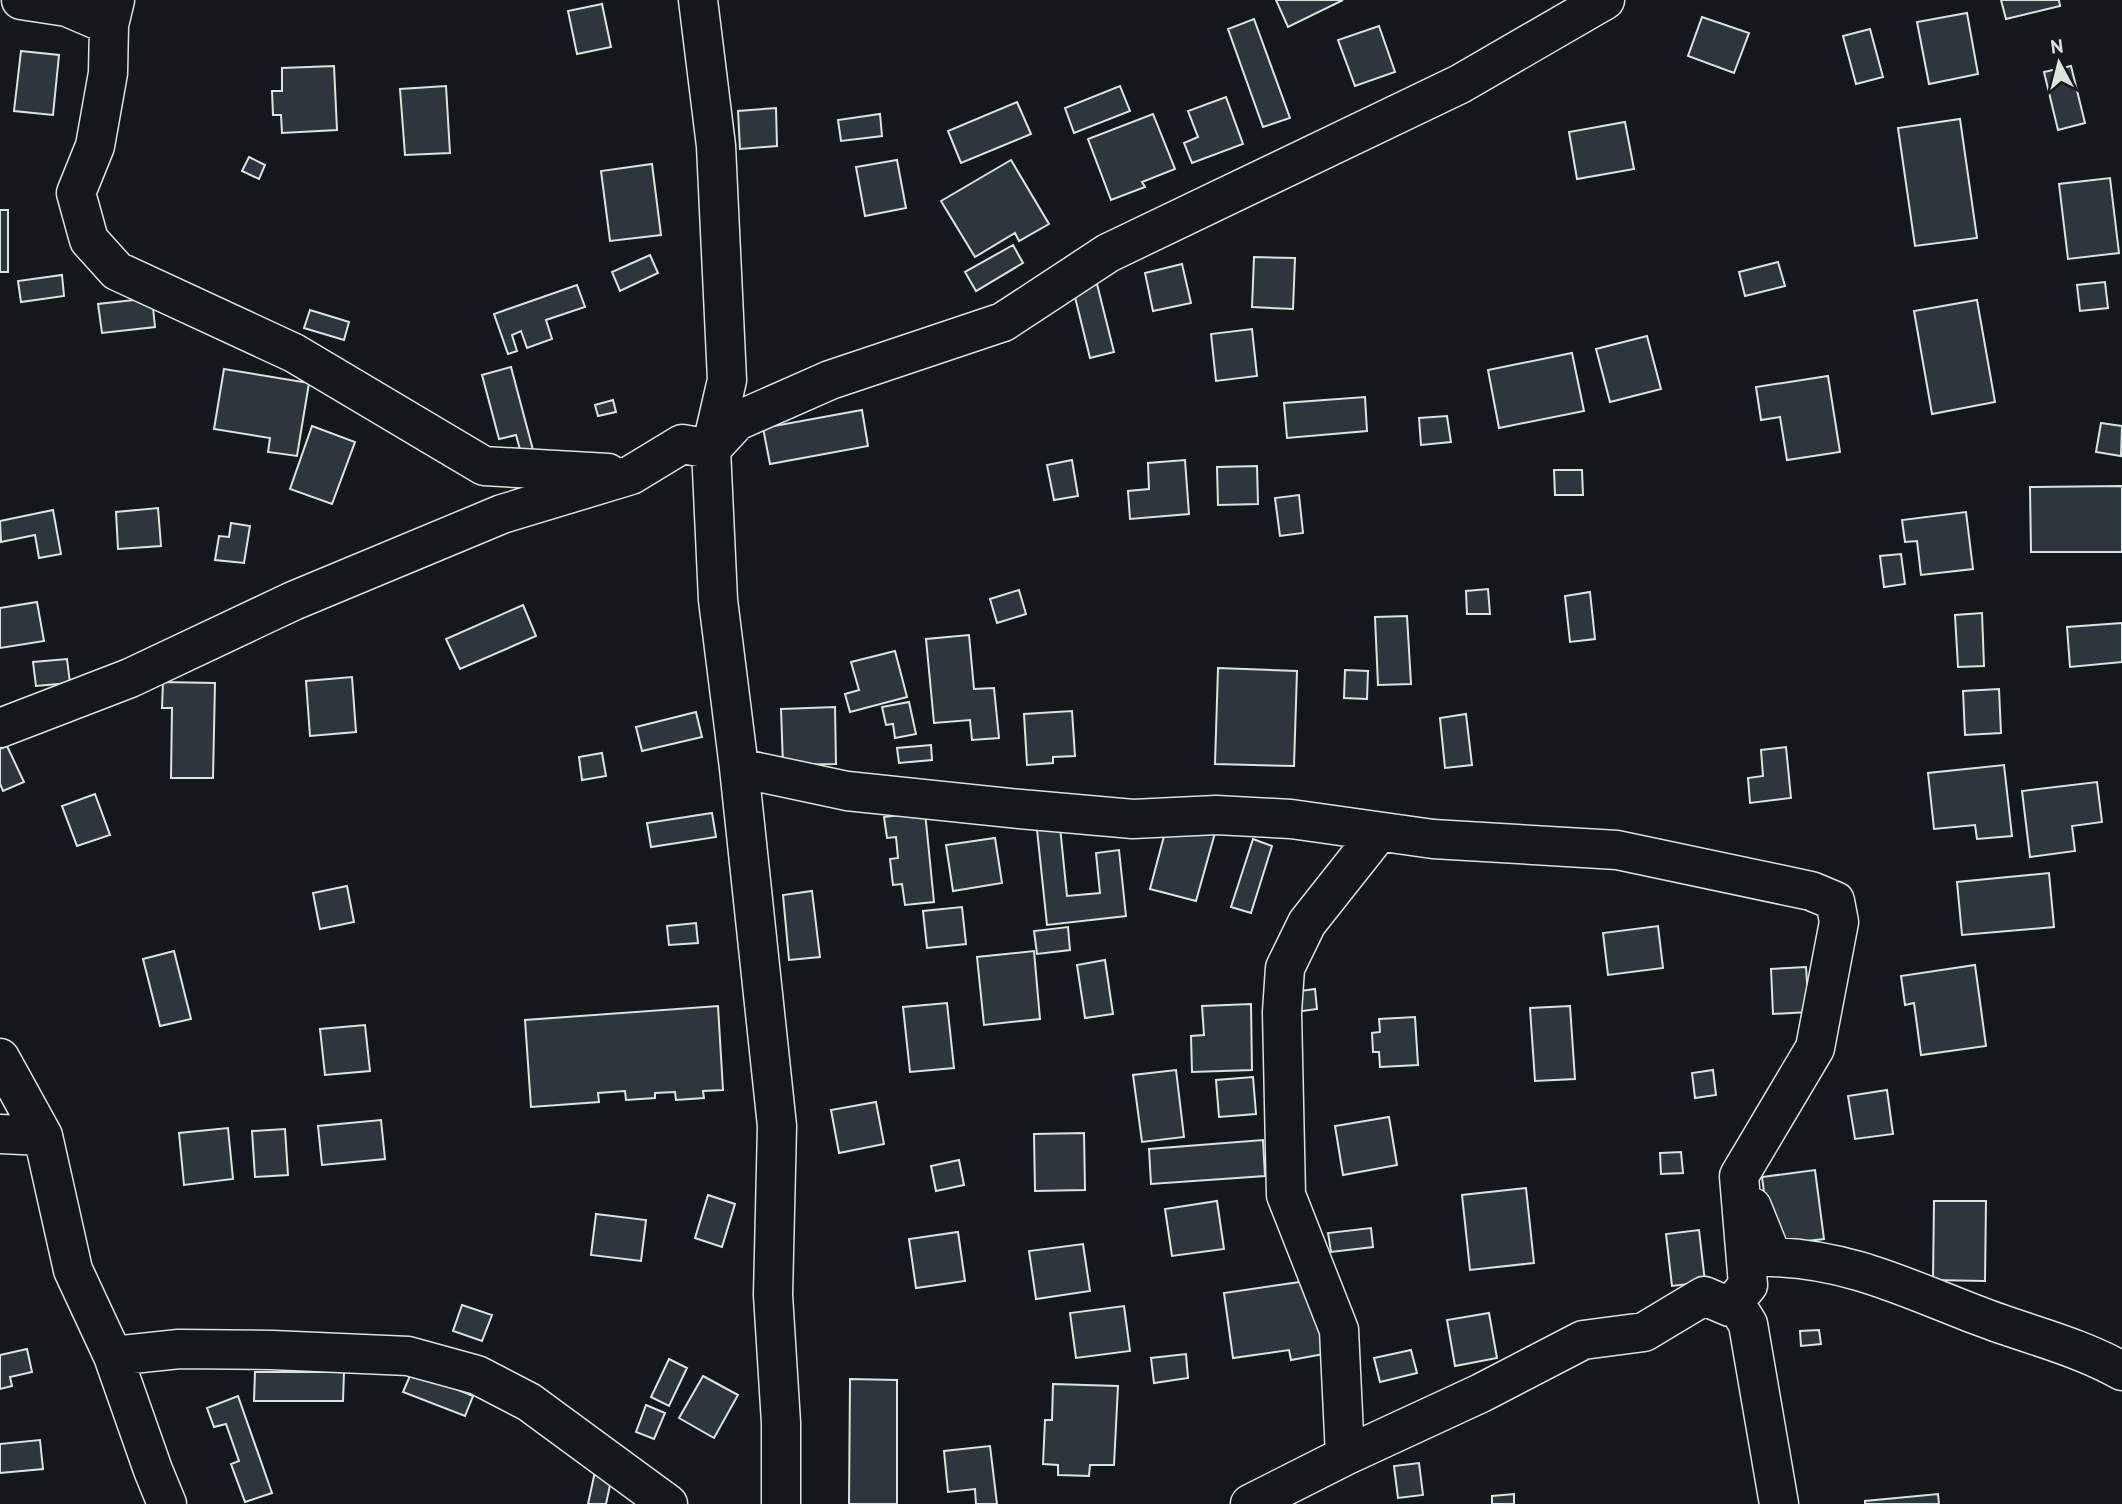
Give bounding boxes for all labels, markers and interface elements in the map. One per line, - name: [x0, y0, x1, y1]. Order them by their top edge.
- north arrow: [2024, 28, 2094, 98]
- text: N: [2049, 33, 2065, 59]

